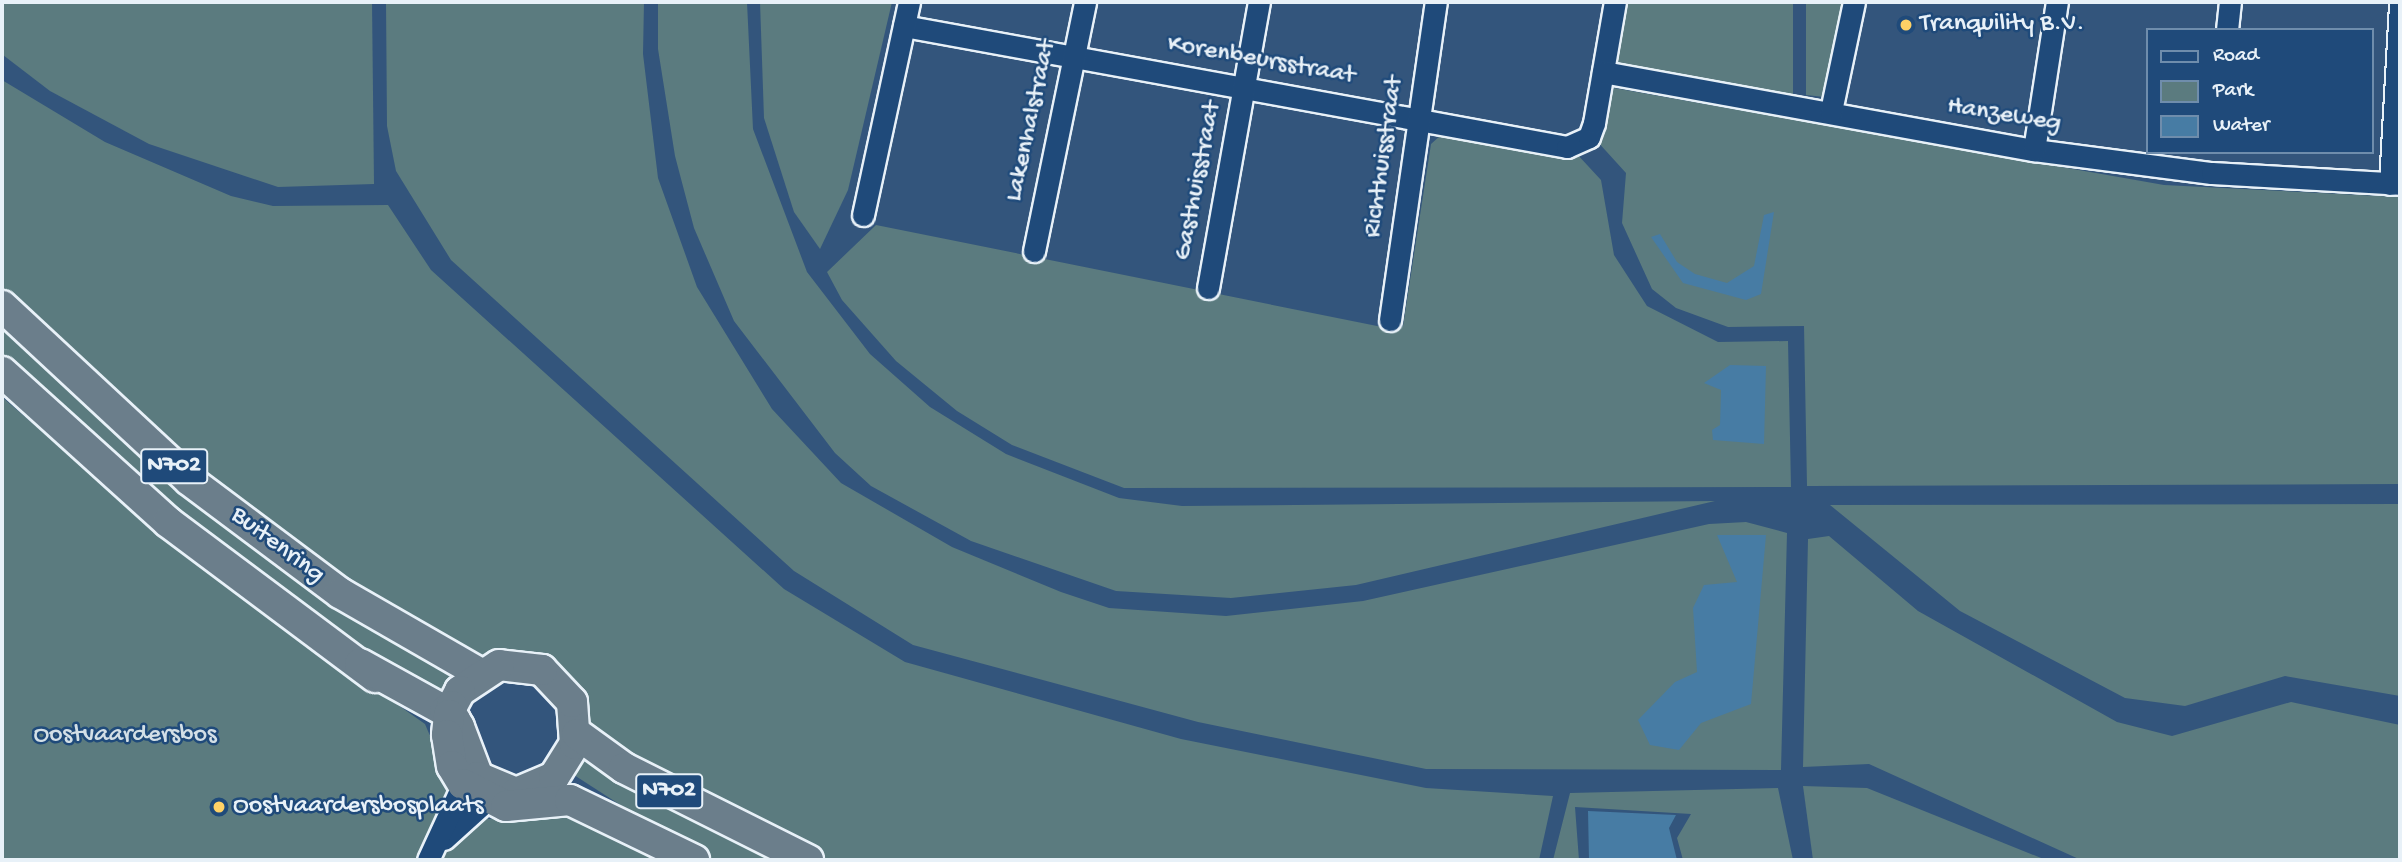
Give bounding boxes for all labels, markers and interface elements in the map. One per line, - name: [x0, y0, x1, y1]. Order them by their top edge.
- place label: Tranquility B.V.: [1920, 9, 2084, 41]
- marker: Tranquility B.V.: [1898, 17, 1914, 33]
- legend: [2146, 28, 2374, 154]
- street label: Korenbeursstraat: [1165, 29, 1357, 93]
- street label: Lakenhalstraat: [1000, 37, 1064, 205]
- text: Road: [2213, 44, 2259, 69]
- street label: Richthuisstraat: [1358, 74, 1412, 240]
- text: Park: [2213, 79, 2253, 104]
- street label: Hanzeweg: [1945, 92, 2063, 140]
- street label: Gasthuisstraat: [1168, 99, 1230, 263]
- text: Water: [2213, 114, 2269, 139]
- road number: N702: [139, 446, 209, 486]
- street label: Buitenring: [224, 501, 330, 591]
- park label: Oostvaardersbos: [33, 720, 217, 752]
- road number: N702: [634, 770, 704, 812]
- place label: Oostvaardersbosplaats: [233, 791, 484, 823]
- marker: Oostvaardersbosplaats: [211, 799, 227, 815]

